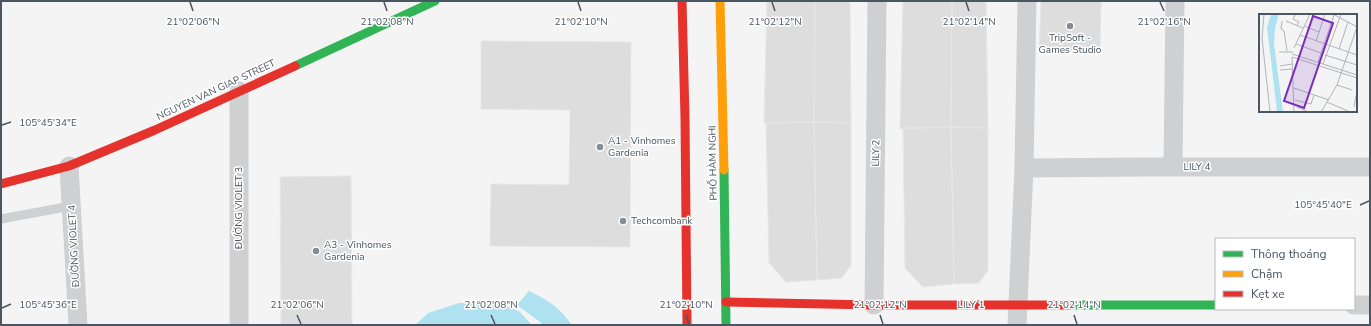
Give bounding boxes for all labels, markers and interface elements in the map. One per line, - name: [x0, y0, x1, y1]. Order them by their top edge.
- inset map: [1259, 14, 1357, 112]
- text: 21°02'06"N: [166, 15, 220, 29]
- text: 21°02'08"N: [360, 15, 414, 29]
- text: 21°02'10"N: [554, 15, 608, 29]
- text: 21°02'12"N: [748, 15, 802, 29]
- text: 21°02'14"N: [942, 15, 996, 29]
- text: 21°02'16"N: [1137, 15, 1191, 29]
- marker: TripSoft - Games Studio: [1065, 21, 1075, 31]
- place label: TripSoft - Games Studio: [1039, 31, 1102, 57]
- street label: NGUYEN VAN GIAP STREET: [154, 56, 278, 124]
- text: 105°45'34"E: [19, 116, 77, 130]
- street label: PHỐ HÀM NGHI: [704, 125, 721, 201]
- place label: A1 - Vinhomes Gardenia: [608, 134, 676, 160]
- street label: LILY 2: [869, 139, 883, 167]
- marker: A1 - Vinhomes Gardenia: [595, 142, 605, 152]
- street label: LILY 4: [1184, 160, 1210, 174]
- street label: ĐƯỜNG VIOLET 3: [232, 167, 246, 250]
- text: 105°45'40"E: [1294, 198, 1352, 212]
- street label: ĐƯỜNG VIOLET 4: [65, 204, 83, 289]
- place label: Techcombank: [631, 214, 693, 228]
- marker: Techcombank: [618, 216, 628, 226]
- place label: A3 - Vinhomes Gardenia: [324, 238, 392, 264]
- legend: [1215, 238, 1355, 310]
- marker: A3 - Vinhomes Gardenia: [311, 246, 321, 256]
- text: Thông thoáng: [1251, 246, 1327, 262]
- text: Chậm: [1251, 266, 1283, 282]
- text: Kẹt xe: [1251, 286, 1285, 302]
- text: 105°45'36"E: [19, 298, 77, 312]
- text: 21°02'06"N: [270, 298, 324, 312]
- text: 21°02'08"N: [464, 298, 518, 312]
- text: 21°02'10"N: [659, 298, 713, 312]
- text: 21°02'12"N: [853, 298, 907, 312]
- street label: LILY 1: [958, 298, 984, 312]
- text: 21°02'14"N: [1047, 298, 1101, 312]

